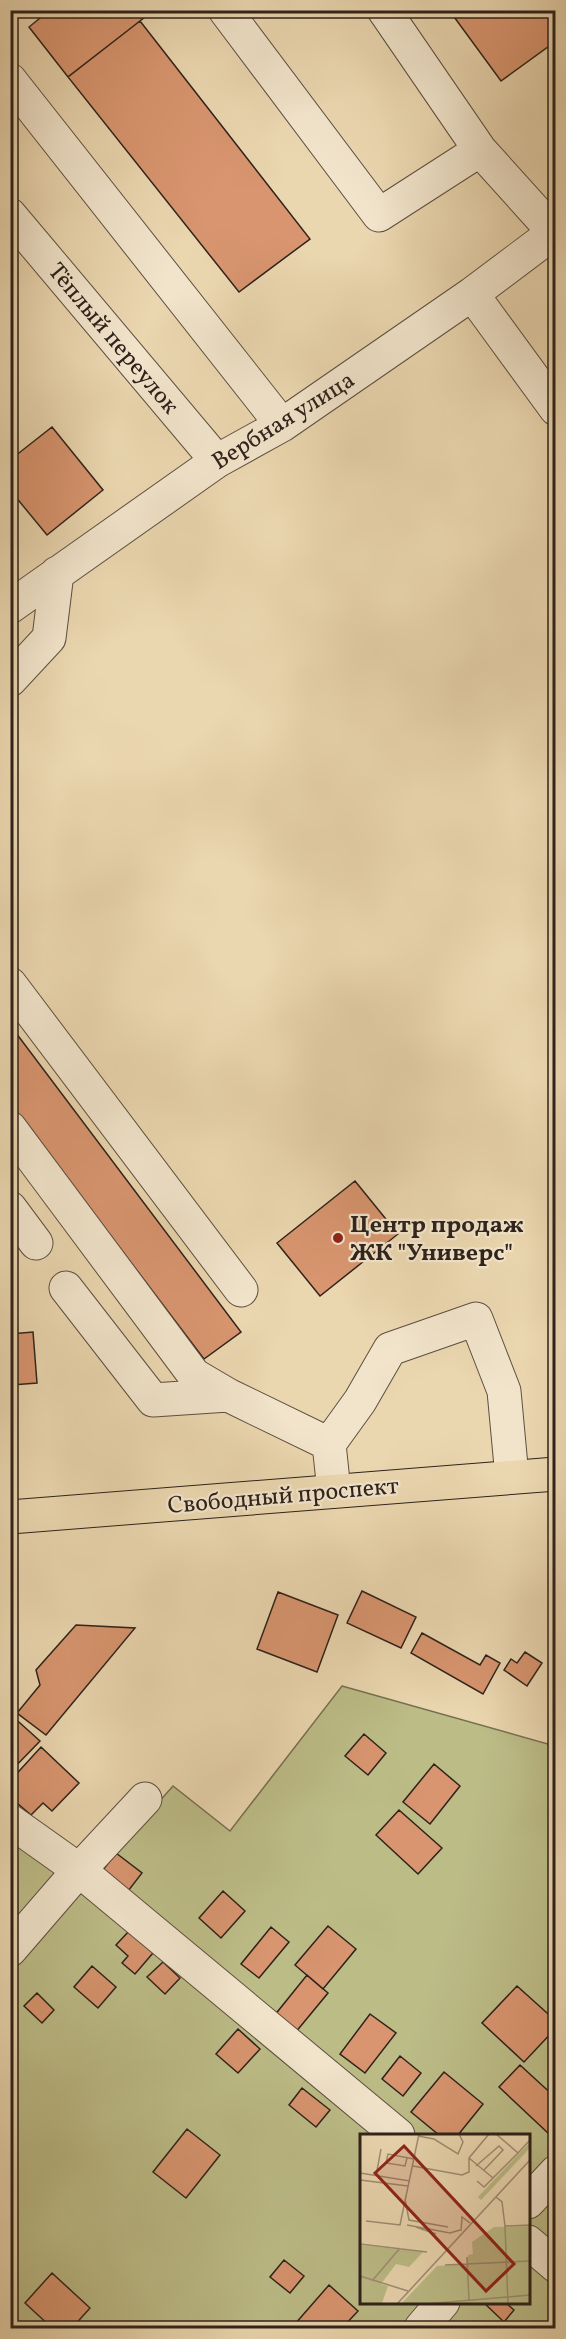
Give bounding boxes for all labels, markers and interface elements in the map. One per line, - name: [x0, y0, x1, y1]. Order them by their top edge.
- street label: Тёплый переулок: [39, 256, 186, 423]
- street label: Вербная улица: [206, 364, 362, 479]
- place label: Центр продаж ЖК "Универс": [350, 1209, 524, 1271]
- marker: Центр продаж ЖК "Универс": [331, 1231, 345, 1245]
- street label: Свободный проспект: [166, 1470, 400, 1524]
- inset map: [360, 2134, 530, 2303]

